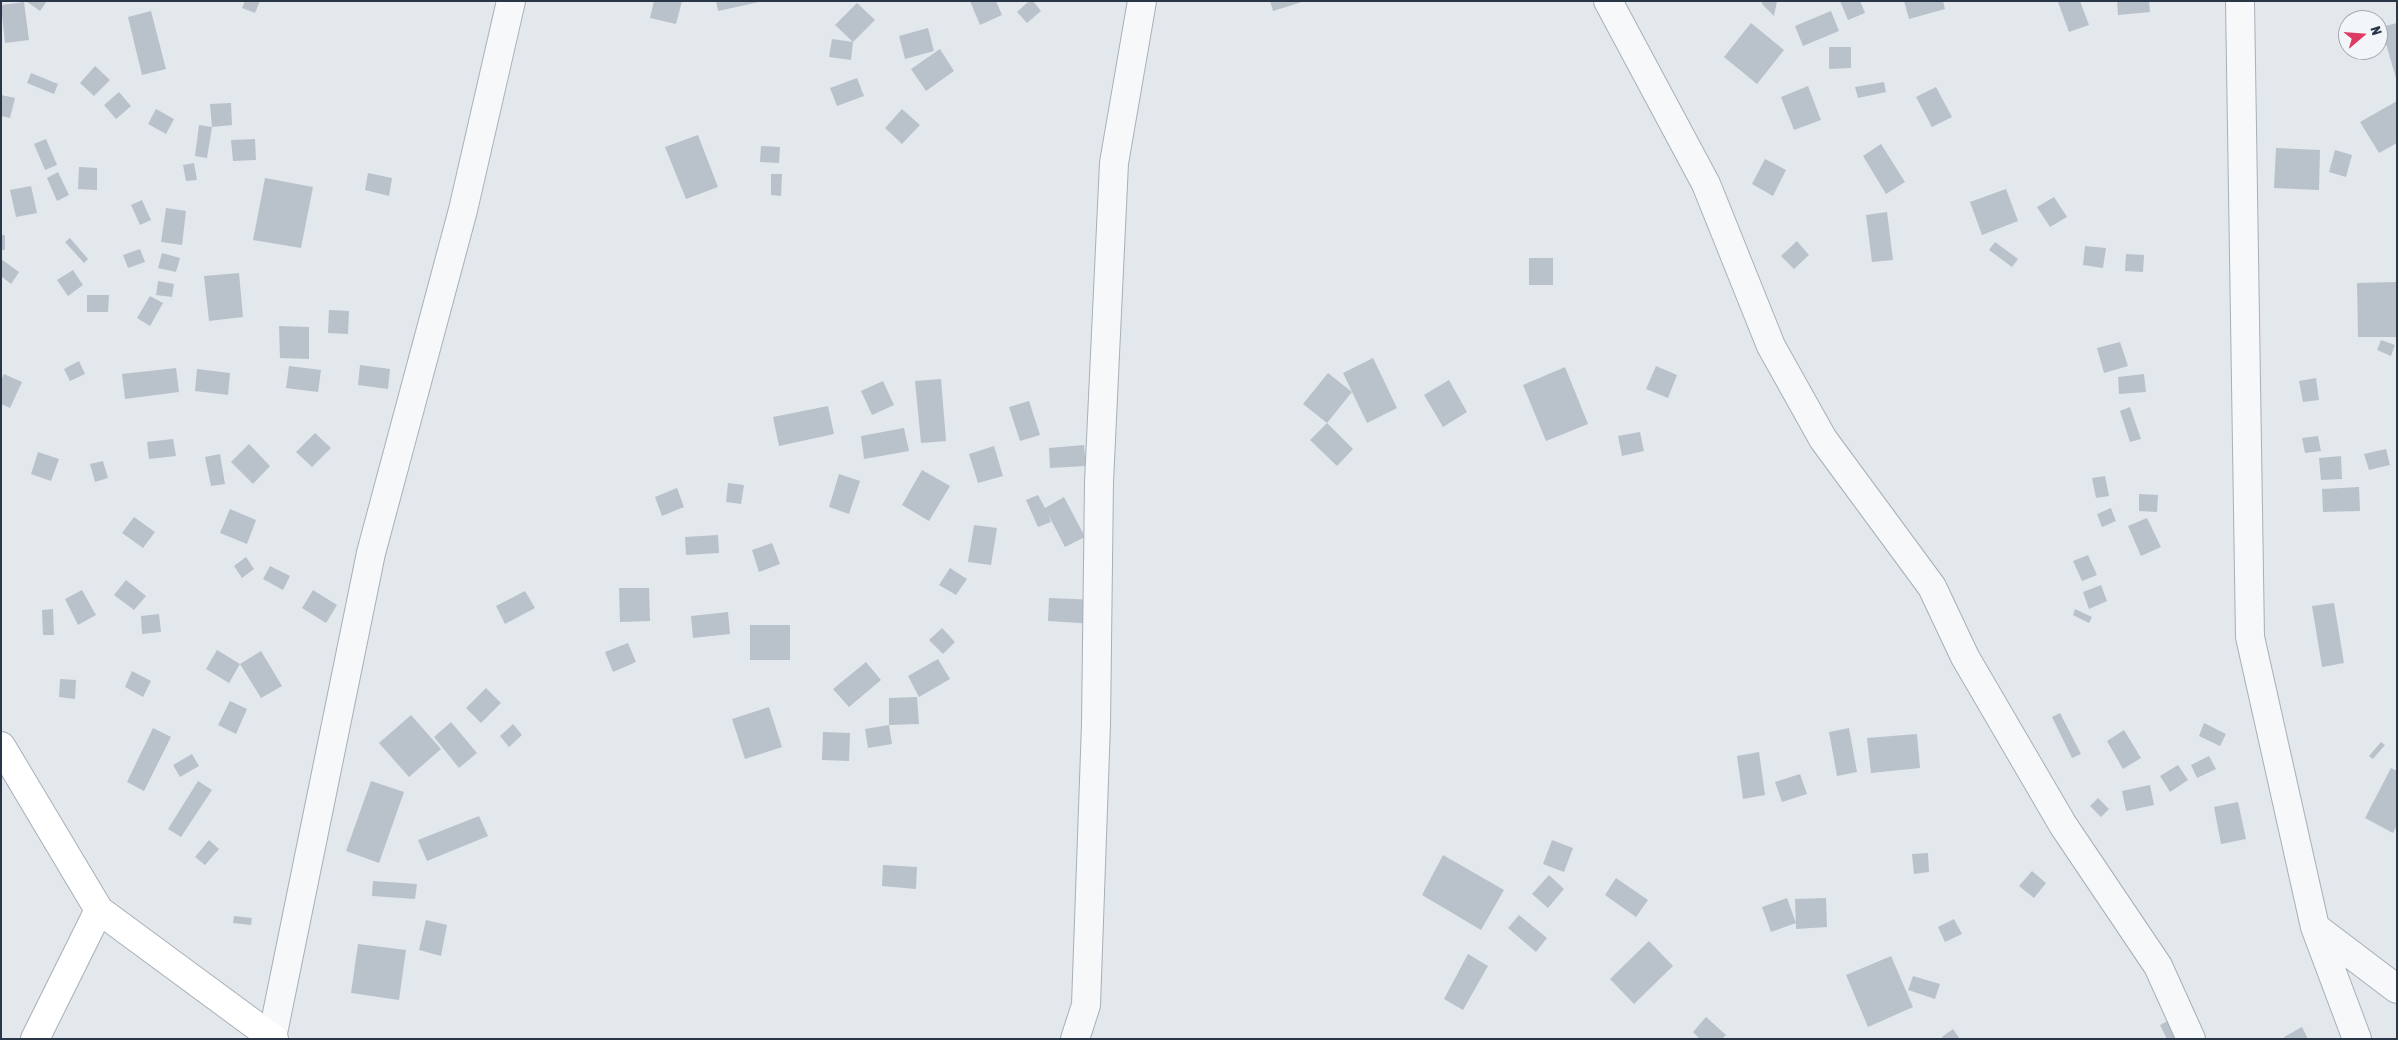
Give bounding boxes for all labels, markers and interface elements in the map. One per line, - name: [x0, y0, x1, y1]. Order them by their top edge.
- north arrow: [2338, 10, 2388, 60]
- text: N: [2367, 24, 2385, 37]

